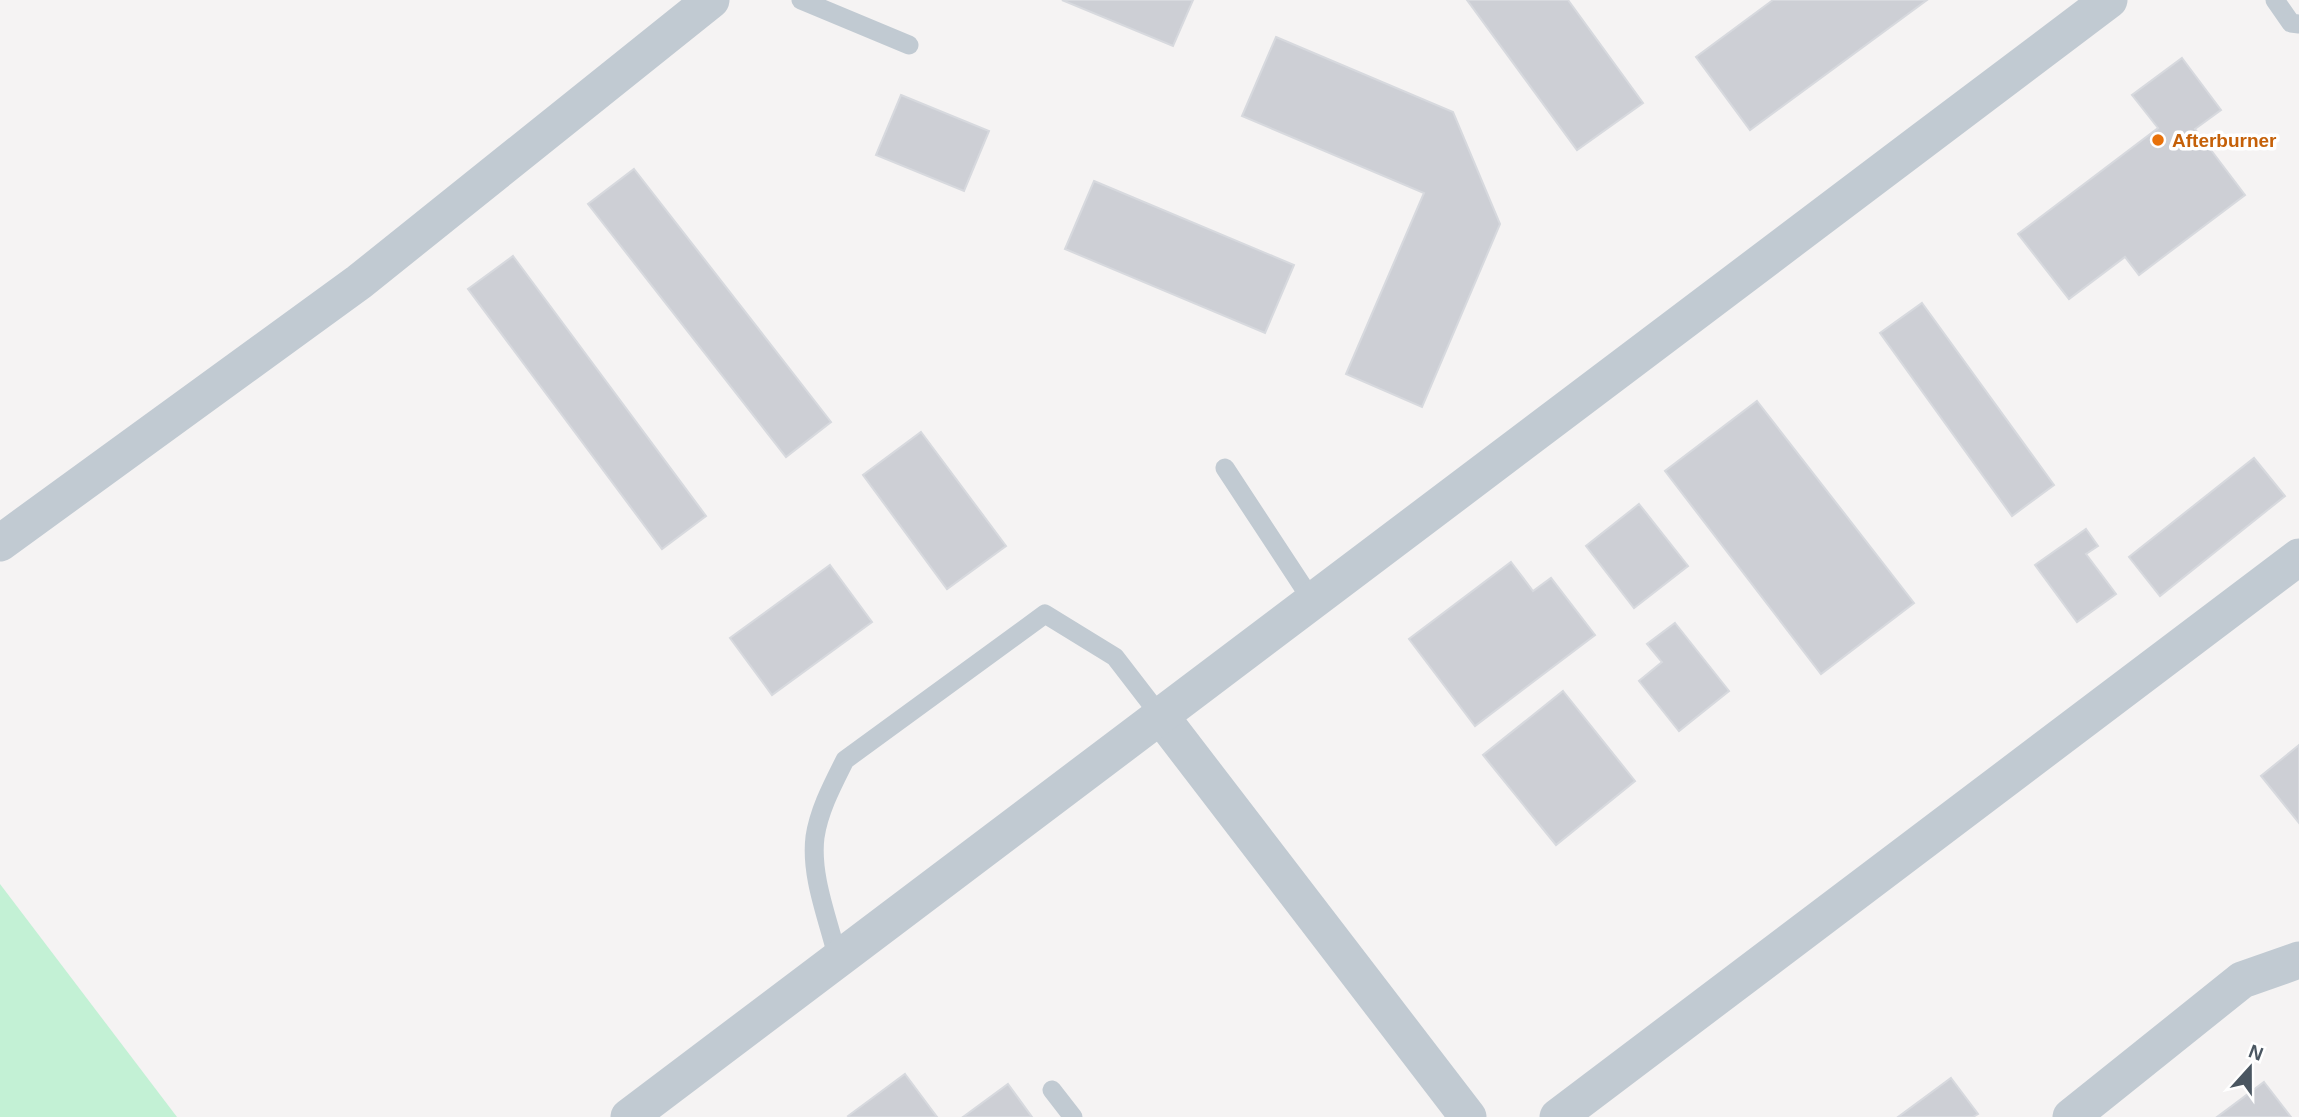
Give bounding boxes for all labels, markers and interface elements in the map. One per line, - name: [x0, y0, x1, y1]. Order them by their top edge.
- place label: Afterburner: [2172, 130, 2277, 151]
- marker: Afterburner: [2150, 132, 2166, 148]
- north arrow: [2215, 1033, 2285, 1103]
- text: N: [2246, 1040, 2266, 1065]

